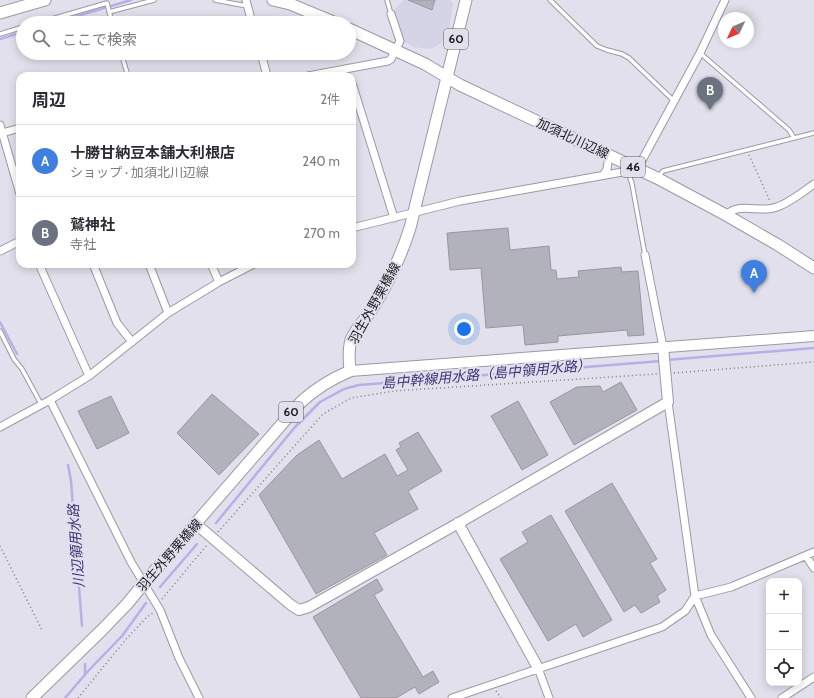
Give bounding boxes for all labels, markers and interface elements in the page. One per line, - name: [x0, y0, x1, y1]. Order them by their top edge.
- north arrow: [718, 12, 754, 48]
- search box: [16, 16, 356, 60]
- icon: search: [30, 27, 52, 49]
- road number: 60: [444, 29, 468, 49]
- text: ここで検索: [62, 31, 137, 49]
- pin: B: [697, 77, 723, 110]
- text: 周辺: [32, 90, 66, 110]
- text: 2件: [320, 91, 340, 107]
- street label: 加須北川辺線: [534, 114, 612, 162]
- text: 十勝甘納豆本舗大利根店: [70, 144, 235, 162]
- text: A: [41, 153, 49, 169]
- text: 240 m: [302, 153, 340, 169]
- road number: 46: [621, 157, 645, 177]
- text: ショップ · 加須北川辺線: [70, 164, 209, 180]
- text: 鷲神社: [70, 216, 115, 234]
- text: B: [41, 225, 49, 241]
- text: 270 m: [303, 225, 340, 241]
- text: 寺社: [70, 236, 96, 252]
- street label: 羽生外野栗橋線: [345, 259, 403, 347]
- pin: A: [741, 260, 767, 293]
- your location: [454, 319, 474, 339]
- water label: 島中幹線用水路（島中領用水路）: [381, 356, 591, 392]
- road number: 60: [279, 402, 303, 422]
- water label: 川辺領用水路: [64, 502, 88, 589]
- street label: 羽生外野栗橋線: [133, 515, 205, 595]
- map controls: [766, 578, 802, 686]
- button: +: [766, 578, 802, 614]
- button: −: [766, 614, 802, 650]
- button: locate: [766, 650, 802, 686]

